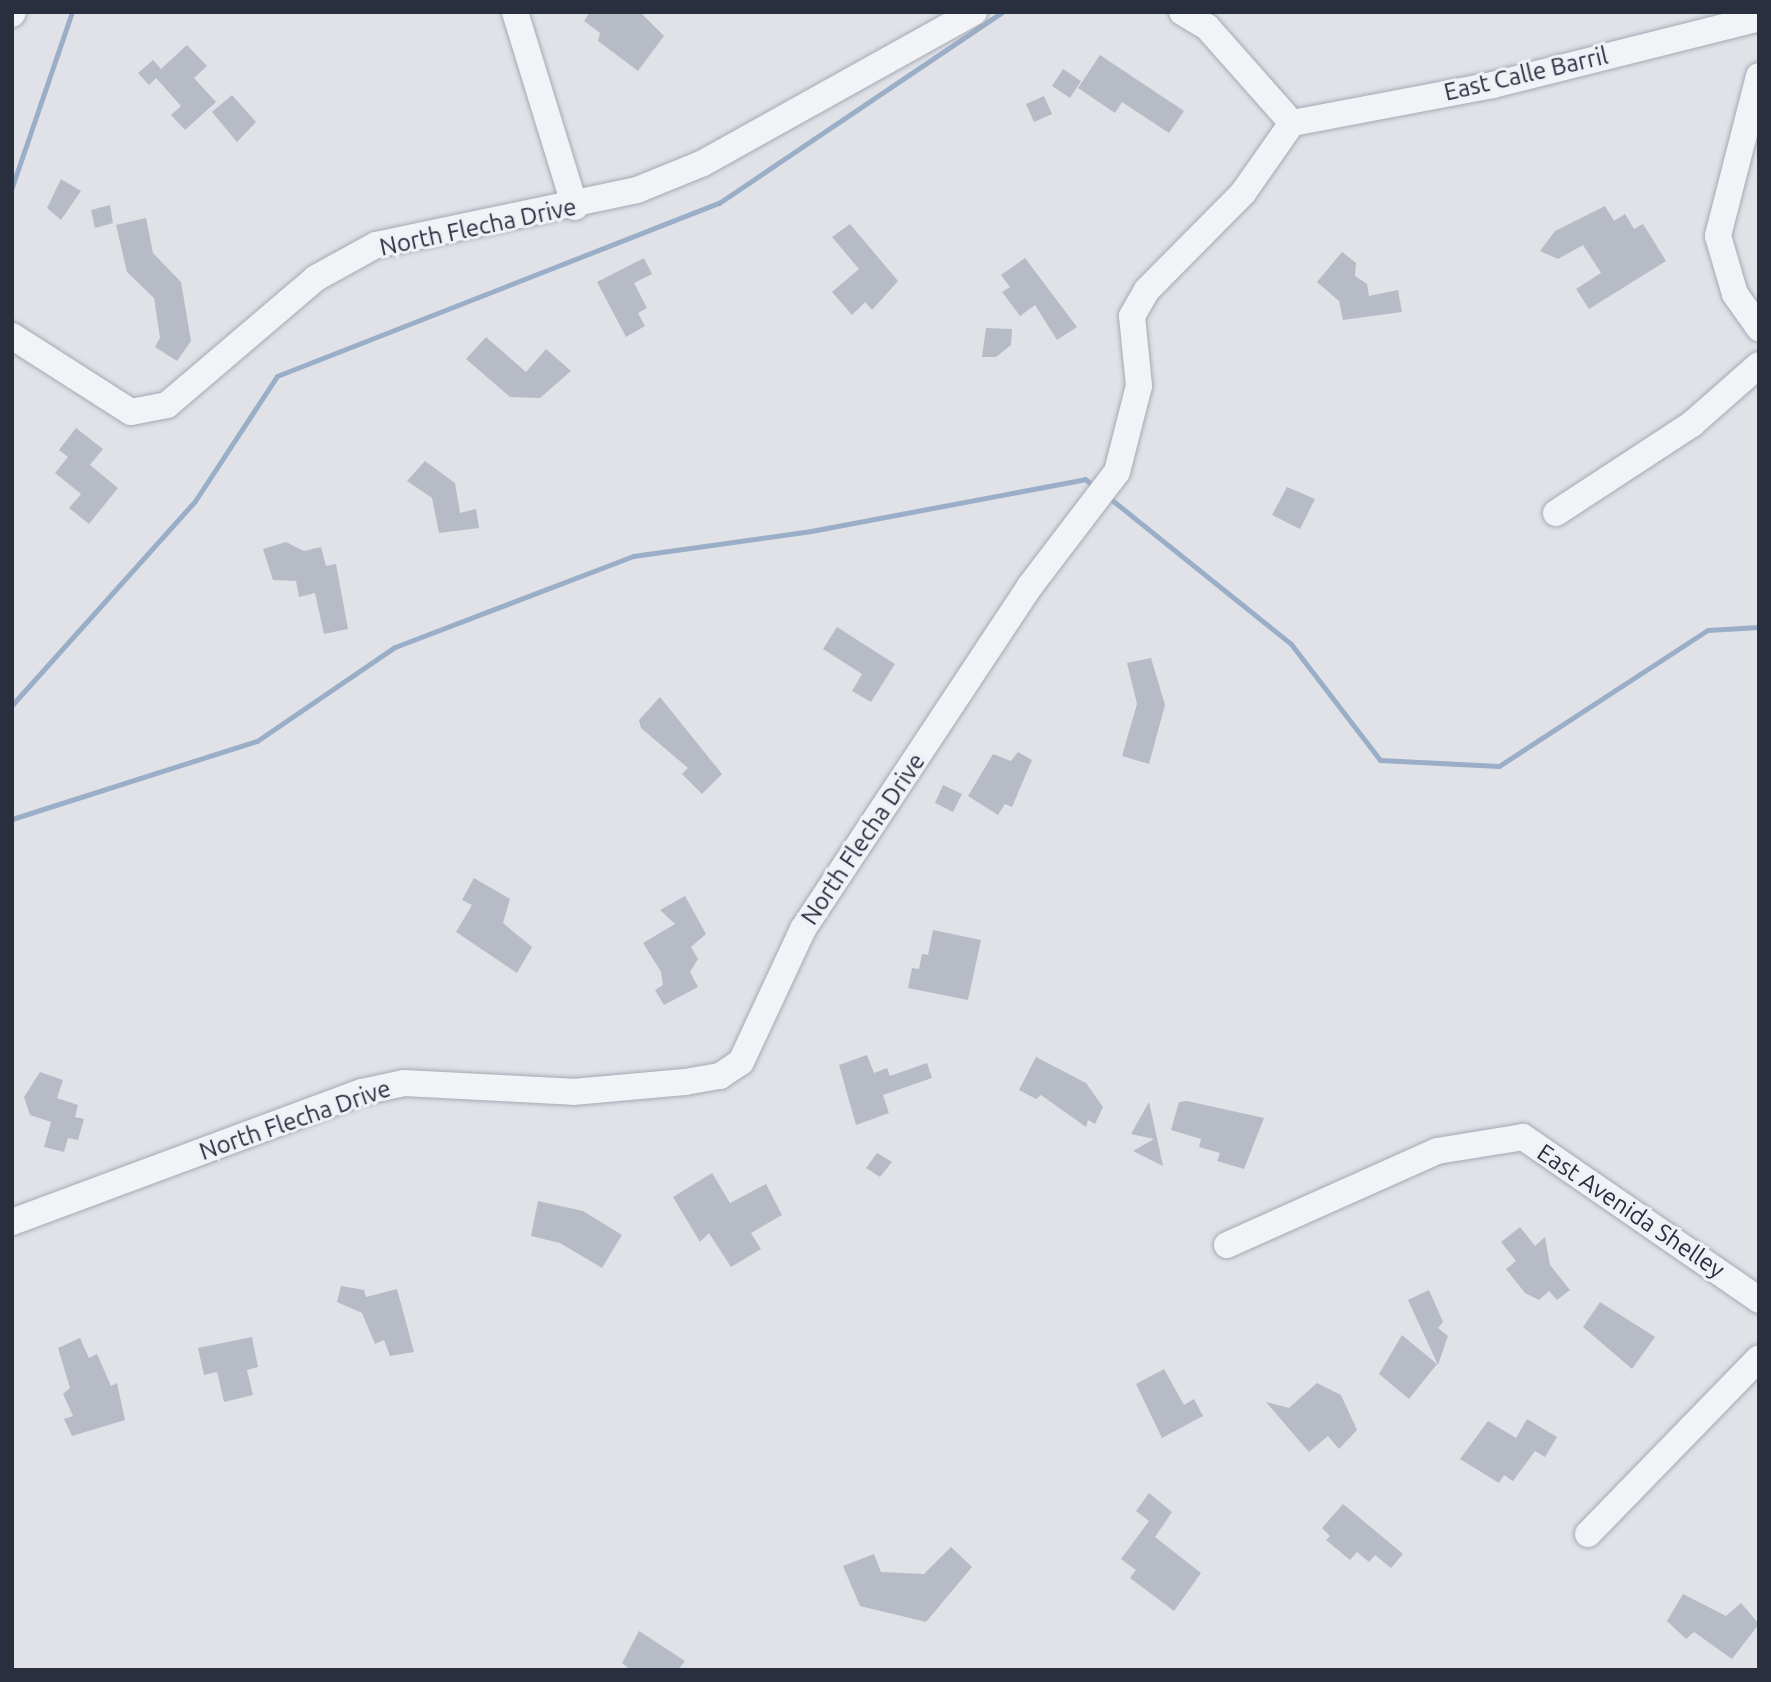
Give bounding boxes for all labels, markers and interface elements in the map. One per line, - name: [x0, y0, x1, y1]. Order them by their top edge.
- street label: East Calle Barril: [1441, 41, 1611, 107]
- street label: North Flecha Drive: [377, 192, 579, 262]
- street label: North Flecha Drive: [795, 748, 931, 930]
- street label: North Flecha Drive: [196, 1074, 394, 1166]
- street label: East Avenida Shelley: [1532, 1138, 1730, 1284]

